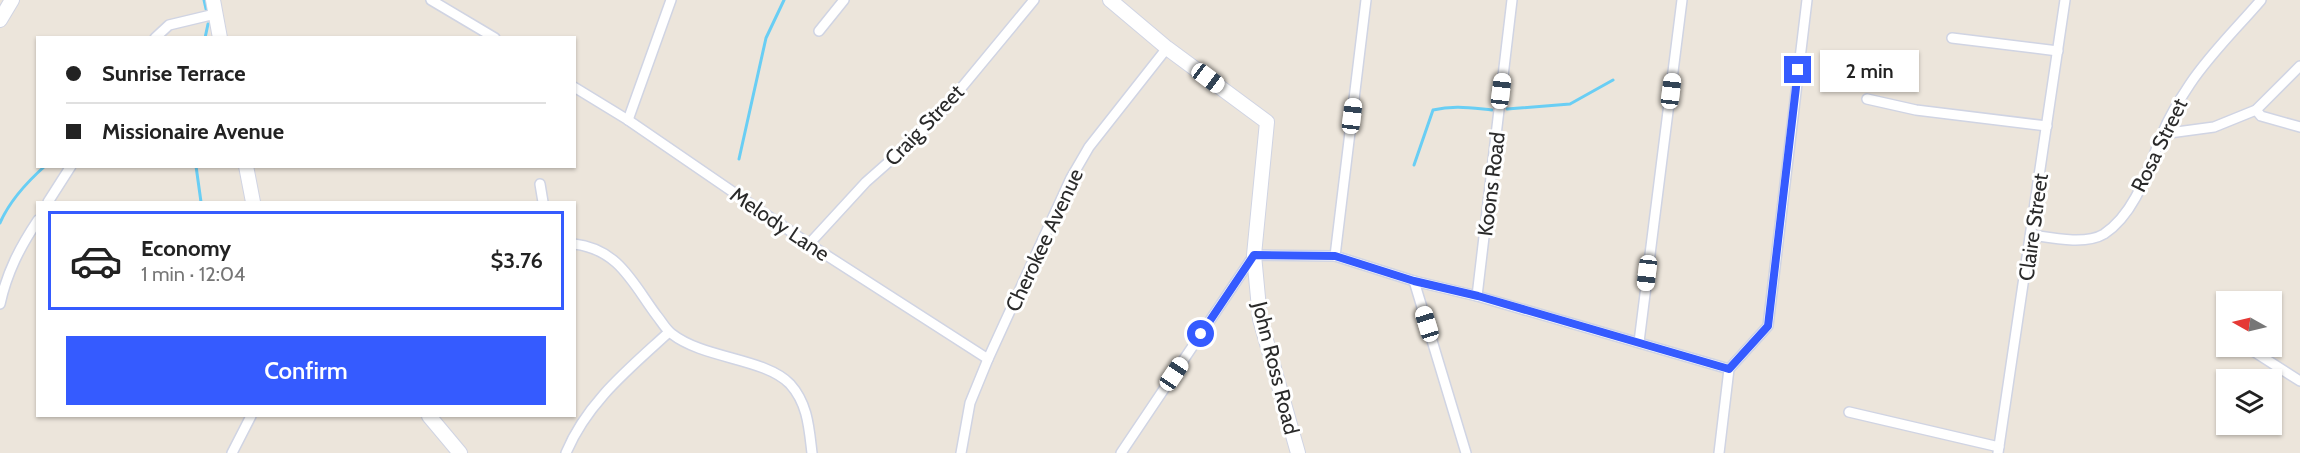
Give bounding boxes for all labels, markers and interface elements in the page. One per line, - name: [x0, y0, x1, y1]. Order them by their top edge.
- callout: 2 min: [1819, 49, 1918, 91]
- route end: [1784, 56, 1811, 83]
- text: 2 min: [1845, 59, 1894, 83]
- text: Sunrise Terrace: [102, 60, 246, 87]
- car: [1188, 60, 1228, 96]
- car: [1490, 72, 1512, 110]
- car: [1660, 72, 1682, 110]
- street label: Craig Street: [879, 79, 969, 171]
- street label: Rosa Street: [2126, 94, 2192, 196]
- car: [1341, 97, 1363, 135]
- text: Missionaire Avenue: [102, 118, 284, 145]
- street label: Koons Road: [1472, 130, 1510, 238]
- street label: Cherokee Avenue: [1000, 164, 1088, 315]
- street label: Claire Street: [2013, 172, 2053, 282]
- street label: Melody Lane: [726, 182, 834, 266]
- icon: car: [69, 234, 123, 288]
- text: Economy: [141, 235, 231, 262]
- text: $3.76: [490, 247, 543, 274]
- car: [1636, 254, 1658, 292]
- text: 1 min · 12:04: [141, 262, 245, 286]
- north arrow: [2216, 291, 2282, 357]
- map controls: [2216, 291, 2282, 435]
- street label: John Ross Road: [1247, 298, 1305, 437]
- car: [1413, 304, 1441, 344]
- route start: [1187, 320, 1214, 347]
- button: Confirm: [66, 336, 546, 405]
- car: [1156, 354, 1192, 394]
- button: layers: [2216, 369, 2282, 435]

